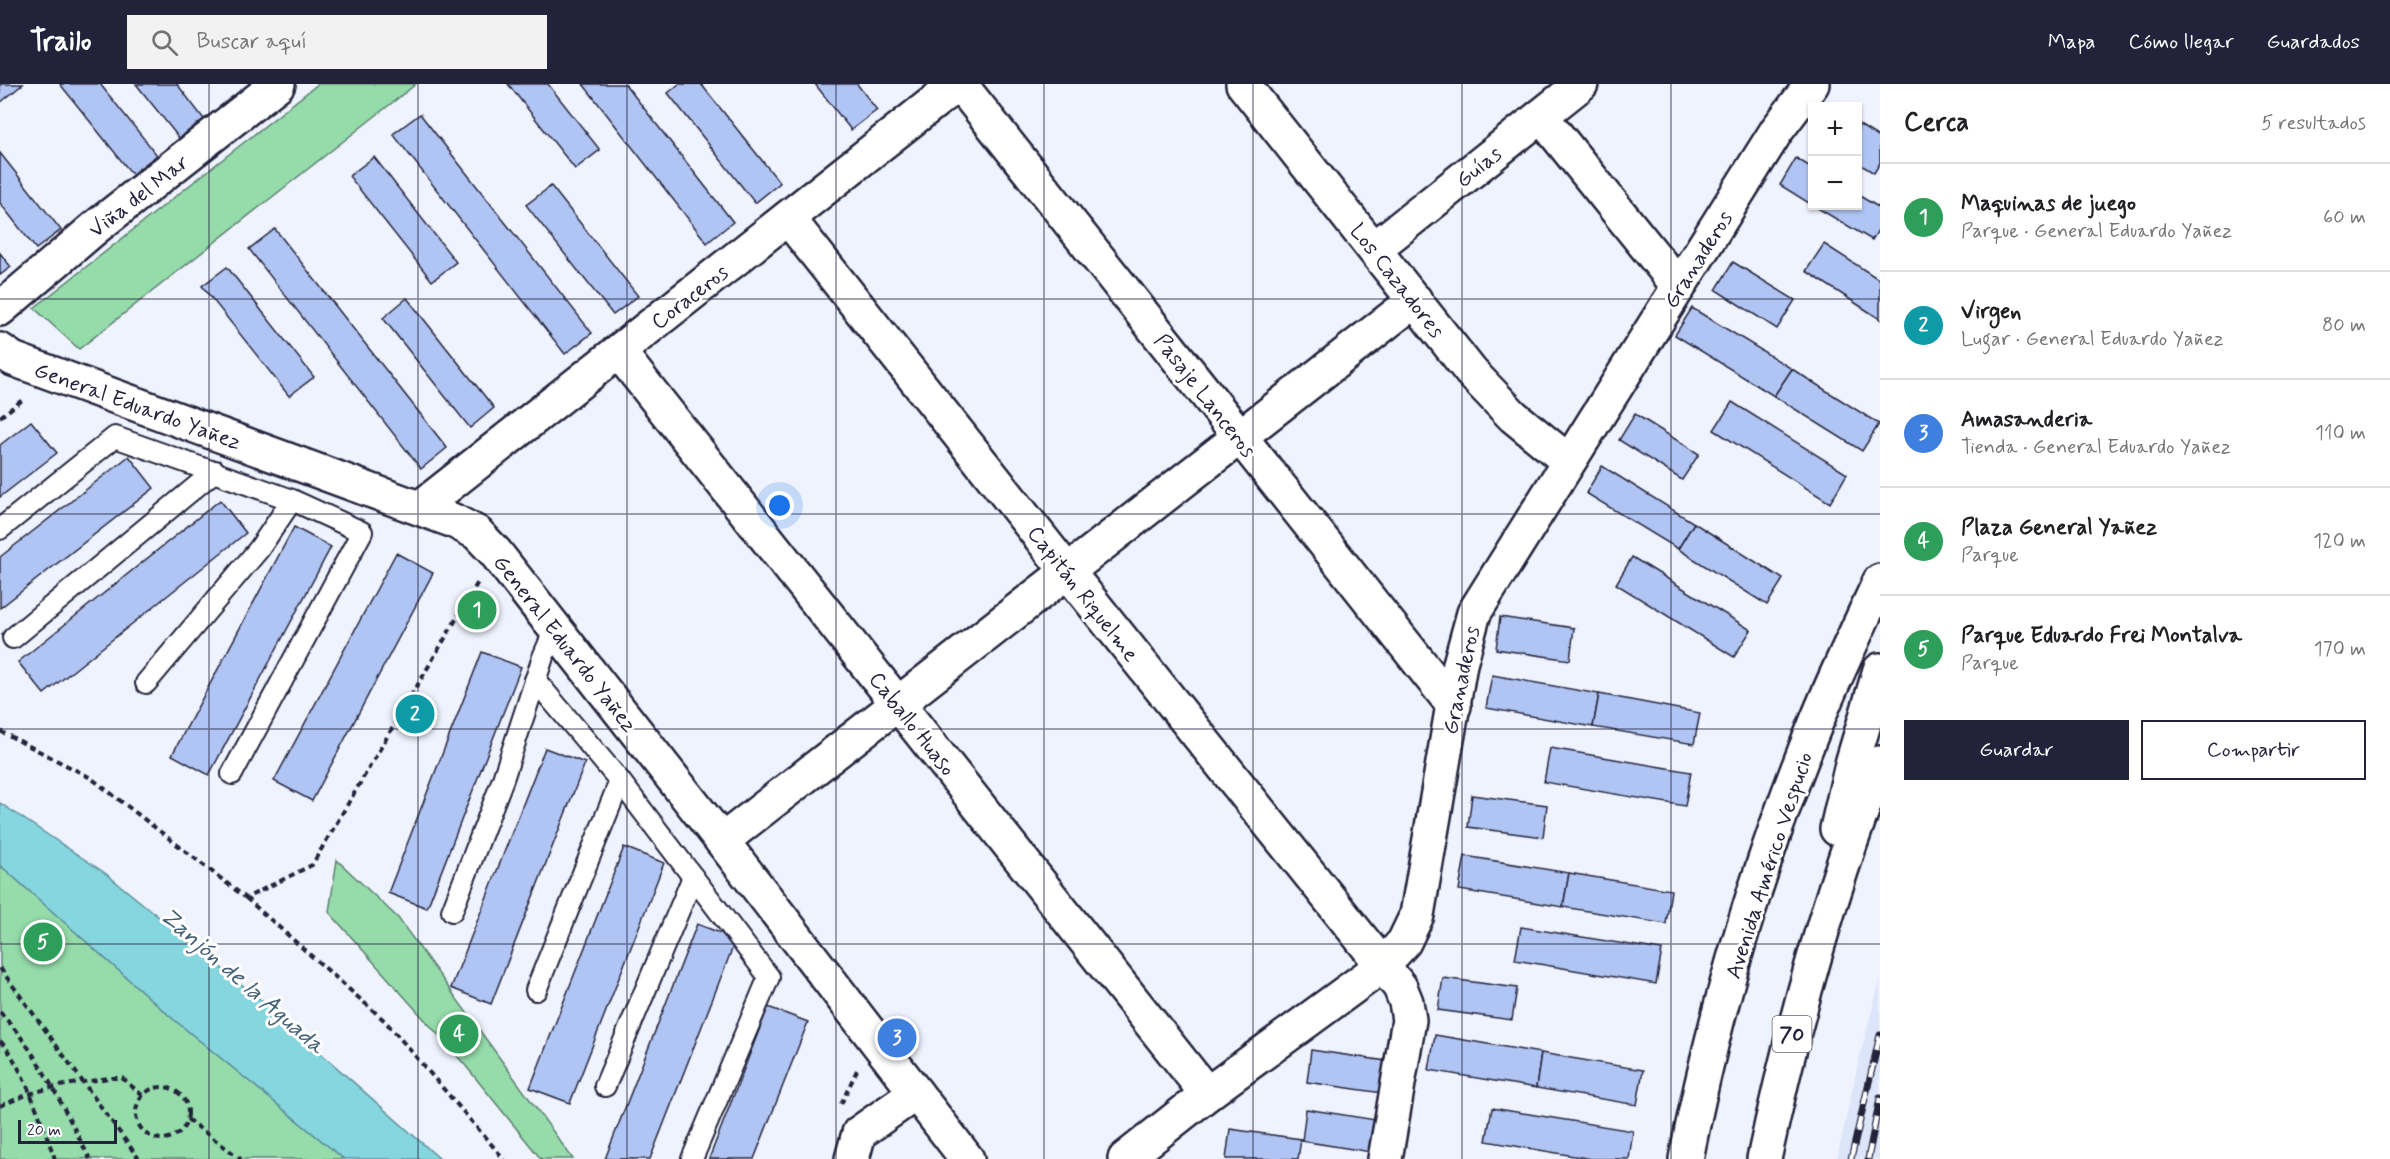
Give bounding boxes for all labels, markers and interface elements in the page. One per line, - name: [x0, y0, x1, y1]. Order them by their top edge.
- search box: [127, 15, 547, 69]
- text: Trailo: [30, 24, 91, 61]
- icon: search: [148, 26, 181, 59]
- text: Buscar aquí: [196, 28, 307, 56]
- text: Mapa: [2048, 28, 2096, 56]
- text: Cómo llegar: [2129, 28, 2234, 56]
- text: Guardados: [2267, 28, 2360, 56]
- map controls: [1808, 102, 1862, 210]
- button: +: [1808, 102, 1862, 156]
- text: Cerca: [1904, 106, 1969, 140]
- text: 5 resultados: [2261, 110, 2366, 137]
- street label: Guías: [1450, 140, 1508, 195]
- street label: Viña del Mar: [83, 149, 195, 244]
- button: −: [1808, 156, 1862, 210]
- text: Maquinas de juego: [1961, 190, 2136, 218]
- text: 1: [1919, 204, 1928, 231]
- text: 60 m: [2323, 204, 2366, 231]
- street label: Granaderos: [1658, 206, 1740, 314]
- street label: Los Cazadores: [1343, 218, 1450, 344]
- text: Parque · General Eduardo Yañez: [1961, 218, 2232, 245]
- street label: Coraceros: [646, 258, 735, 336]
- text: Virgen: [1961, 298, 2021, 326]
- text: 2: [1919, 312, 1928, 339]
- text: 80 m: [2322, 312, 2366, 339]
- text: Lugar · General Eduardo Yañez: [1961, 326, 2224, 353]
- street label: Pasaje Lanceros: [1147, 329, 1262, 464]
- street label: General Eduardo Yañez: [30, 356, 245, 457]
- text: Amasanderia: [1961, 406, 2092, 434]
- text: 3: [1919, 420, 1928, 447]
- text: 110 m: [2315, 420, 2366, 447]
- text: Tienda · General Eduardo Yañez: [1961, 434, 2231, 461]
- your location: [765, 491, 794, 520]
- text: Plaza General Yañez: [1961, 514, 2157, 542]
- street label: Capitán Riquelme: [1021, 521, 1144, 668]
- text: 4: [1918, 528, 1929, 555]
- text: 120 m: [2313, 528, 2366, 555]
- text: Parque: [1961, 542, 2019, 569]
- street label: General Eduardo Yañez: [486, 550, 643, 739]
- pin: 1: [458, 588, 496, 632]
- text: Parque Eduardo Frei Montalva: [1961, 622, 2242, 650]
- street label: Granaderos: [1437, 623, 1487, 737]
- text: 5: [1918, 636, 1930, 663]
- text: 170 m: [2314, 636, 2366, 663]
- text: Parque: [1961, 650, 2019, 677]
- street label: Caballo Huaso: [862, 666, 961, 782]
- pin: 2: [396, 692, 434, 736]
- button: Guardar: [1904, 720, 2129, 780]
- button: Compartir: [2141, 720, 2366, 780]
- street label: Avenida Américo Vespucio: [1720, 749, 1820, 983]
- water label: Zanjón de la Aguada: [153, 901, 332, 1062]
- pin: 5: [24, 920, 63, 964]
- pin: 4: [440, 1012, 478, 1056]
- pin: 3: [878, 1016, 916, 1060]
- road number: 70: [1772, 1016, 1812, 1052]
- scale bar: [18, 1117, 117, 1144]
- text: 20 m: [27, 1120, 61, 1141]

